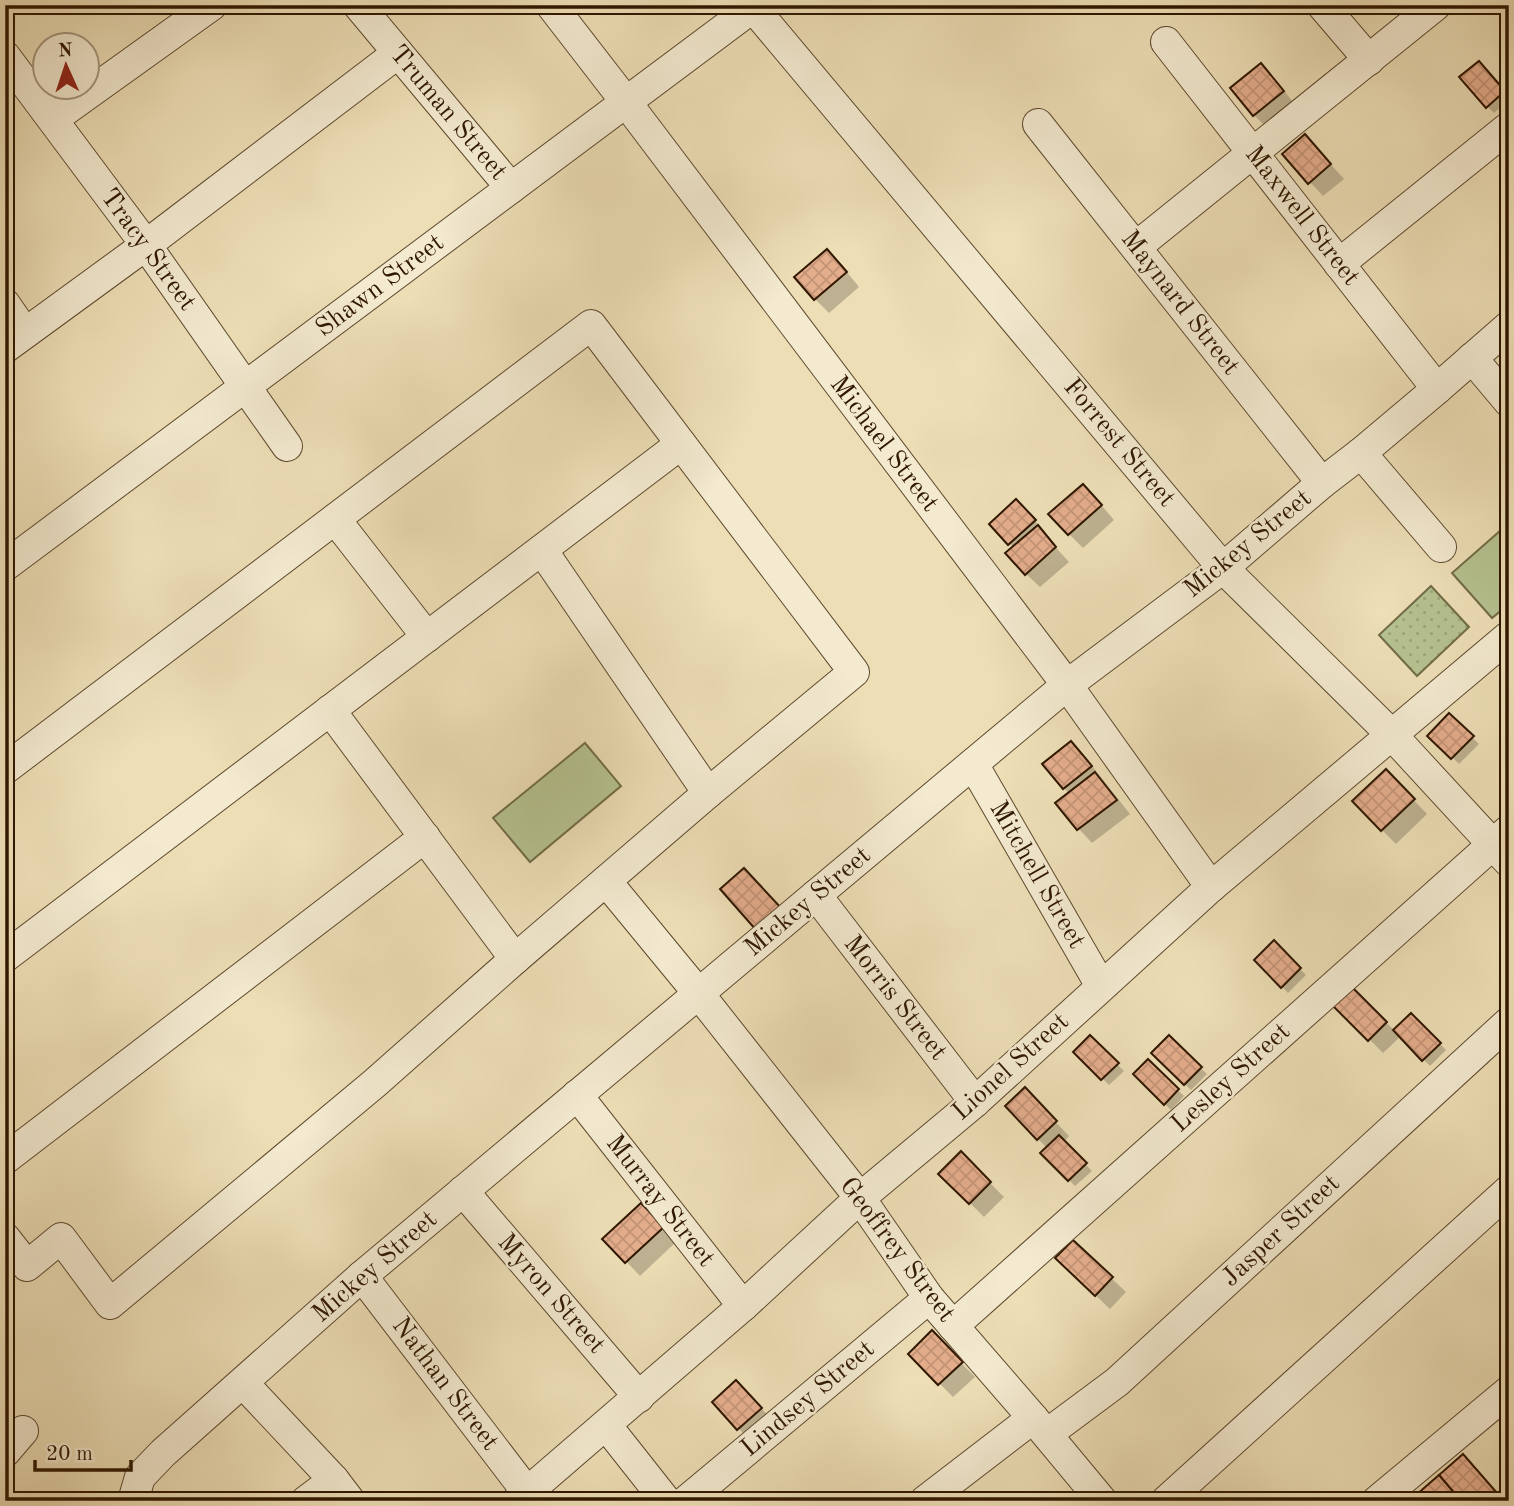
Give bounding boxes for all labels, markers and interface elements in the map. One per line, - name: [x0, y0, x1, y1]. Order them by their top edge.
- north arrow: [32, 32, 102, 102]
- street label: Truman Street: [384, 41, 512, 185]
- text: N: [57, 42, 73, 61]
- street label: Maxwell Street: [1240, 141, 1364, 291]
- street label: Tracy Street: [95, 184, 201, 316]
- street label: Maynard Street: [1116, 226, 1244, 380]
- street label: Shawn Street: [311, 230, 449, 342]
- street label: Michael Street: [825, 371, 943, 517]
- street label: Forrest Street: [1058, 374, 1180, 512]
- street label: Mickey Street: [1179, 485, 1317, 603]
- street label: Mitchell Street: [984, 797, 1090, 953]
- street label: Mickey Street: [740, 842, 876, 962]
- street label: Morris Street: [838, 931, 952, 1065]
- street label: Lionel Street: [948, 1008, 1074, 1126]
- street label: Lesley Street: [1167, 1018, 1295, 1138]
- street label: Murray Street: [601, 1130, 719, 1272]
- street label: Jasper Street: [1217, 1170, 1345, 1292]
- street label: Geoffrey Street: [834, 1173, 960, 1327]
- street label: Mickey Street: [308, 1206, 442, 1328]
- street label: Myron Street: [492, 1229, 610, 1359]
- street label: Nathan Street: [387, 1313, 503, 1455]
- street label: Lindsey Street: [736, 1336, 880, 1462]
- scale bar: [35, 1429, 131, 1473]
- text: 20 m: [46, 1444, 93, 1465]

